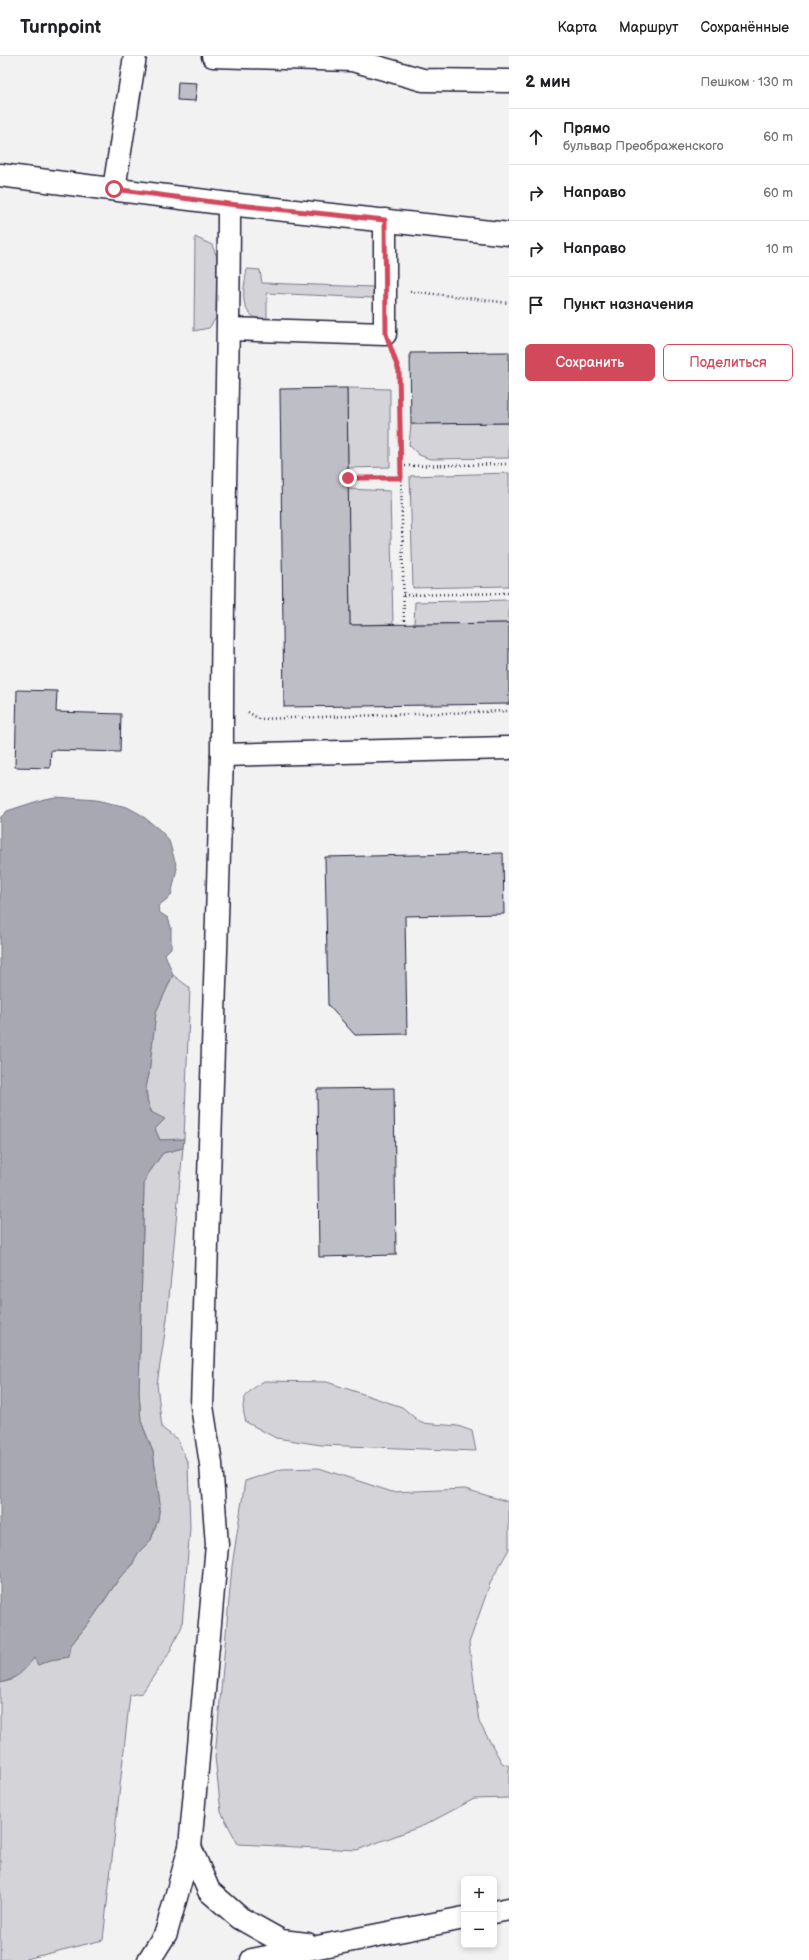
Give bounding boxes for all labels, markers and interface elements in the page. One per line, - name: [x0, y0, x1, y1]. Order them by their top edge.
- text: Turnpoint: [20, 16, 101, 39]
- text: Карта: [558, 19, 597, 36]
- text: Маршрут: [619, 19, 679, 36]
- text: Сохранённые: [701, 19, 789, 36]
- text: 2 мин: [525, 72, 571, 92]
- text: Пешком · 130 m: [701, 74, 793, 90]
- text: Прямо: [563, 119, 610, 138]
- icon: ahead: [525, 126, 547, 148]
- text: 60 m: [763, 129, 793, 145]
- text: бульвар Преображенского: [563, 138, 724, 154]
- route start: [105, 180, 123, 198]
- icon: right: [525, 182, 547, 204]
- text: Направо: [563, 183, 626, 202]
- text: 60 m: [763, 185, 793, 201]
- icon: right: [525, 238, 547, 260]
- text: Направо: [563, 239, 626, 258]
- text: 10 m: [766, 241, 793, 257]
- icon: arrive: [525, 294, 547, 316]
- text: Пункт назначения: [563, 295, 694, 314]
- button: Сохранить: [525, 344, 655, 381]
- button: Поделиться: [663, 344, 793, 381]
- route end: [339, 469, 357, 487]
- map controls: [461, 1876, 497, 1948]
- button: +: [461, 1876, 497, 1912]
- button: −: [461, 1912, 497, 1948]

